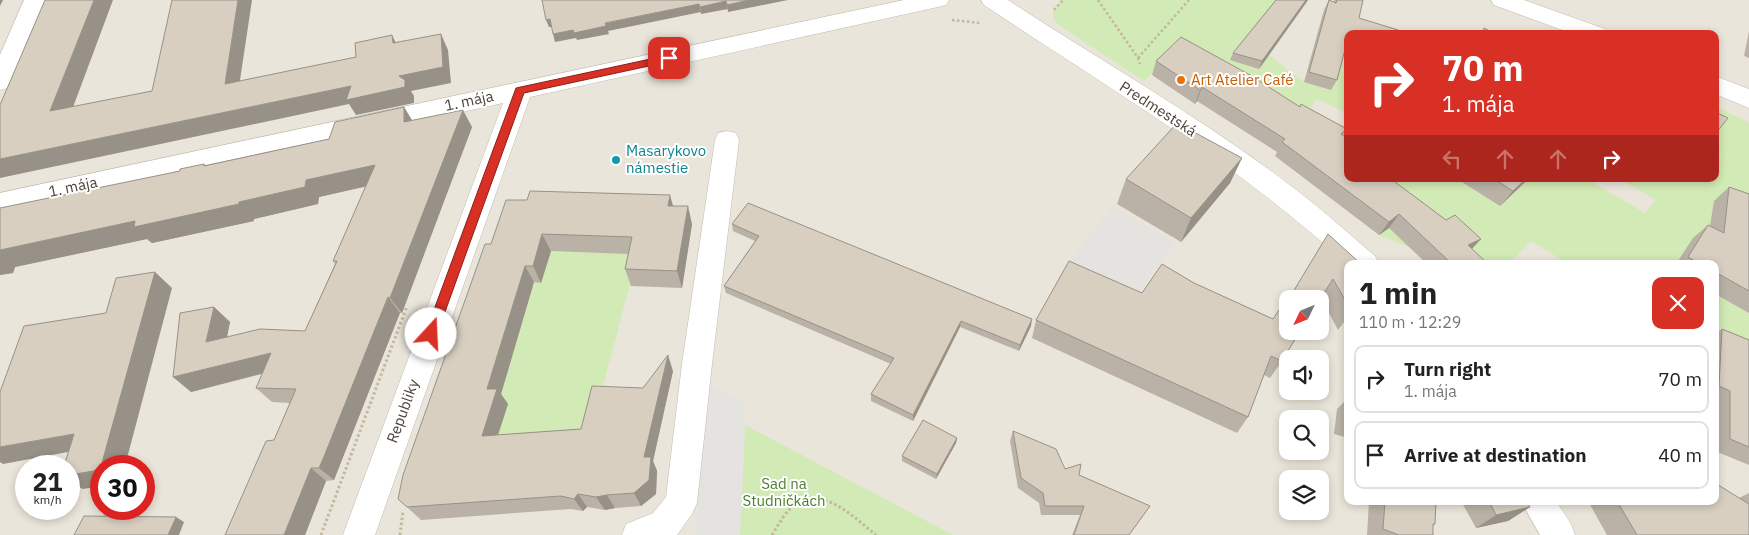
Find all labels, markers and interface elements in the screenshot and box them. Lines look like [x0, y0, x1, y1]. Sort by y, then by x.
pin [648, 37, 690, 79]
icon: arrive [655, 44, 683, 72]
text: 70 m [1442, 45, 1524, 91]
icon: right [1359, 50, 1424, 115]
place label: Art Atelier Café [1191, 70, 1293, 89]
marker: Art Atelier Café [1175, 74, 1187, 86]
street label: Predmestská [1116, 77, 1200, 141]
street label: 1. mája [443, 86, 495, 115]
text: 1. mája [1442, 89, 1515, 118]
place label: Masarykovo námestie [626, 141, 706, 177]
icon: left [1438, 145, 1466, 173]
icon: ahead [1491, 145, 1519, 173]
icon: ahead [1544, 145, 1572, 173]
icon: right [1597, 145, 1625, 173]
marker: Masarykovo námestie [610, 154, 622, 166]
street label: 1. mája [47, 172, 99, 201]
text: 1 min [1359, 273, 1437, 312]
button: close [1652, 277, 1704, 329]
north arrow [1279, 290, 1329, 340]
map controls [1279, 290, 1329, 520]
position arrow [404, 307, 456, 359]
text: 110 m · 12:29 [1359, 312, 1461, 332]
button: sound [1279, 350, 1329, 400]
text: Turn right [1404, 357, 1491, 381]
icon: right [1361, 365, 1389, 393]
text: 70 m [1658, 367, 1702, 391]
street label: Republiky [382, 376, 423, 445]
text: 1. mája [1404, 381, 1457, 401]
button: search [1279, 410, 1329, 460]
icon: arrive [1361, 441, 1389, 469]
text: Arrive at destination [1404, 443, 1587, 467]
text: 40 m [1658, 443, 1702, 467]
speed limit sign: 30 [90, 455, 155, 520]
text: 21 [32, 465, 63, 498]
button: layers [1279, 470, 1329, 520]
park label: Sad na Studničkách [743, 474, 825, 510]
text: km/h [33, 492, 62, 507]

